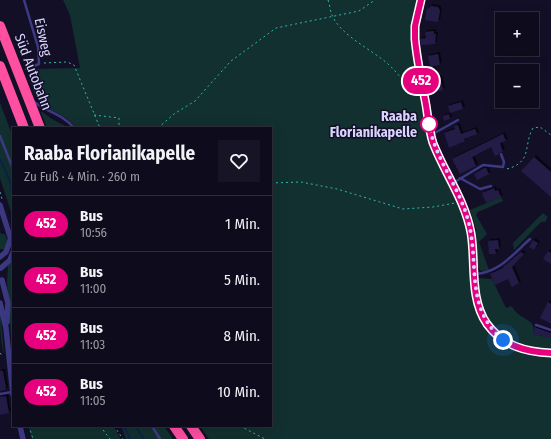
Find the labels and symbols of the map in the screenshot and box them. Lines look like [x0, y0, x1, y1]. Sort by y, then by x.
street label: Eisweg [31, 16, 55, 58]
street label: Süd Autobahn [11, 31, 55, 113]
line badge: 452 [398, 68, 444, 94]
place label: Raaba Florianikapelle [330, 108, 417, 141]
marker: Raaba Florianikapelle [420, 115, 438, 133]
your location [493, 330, 513, 350]

